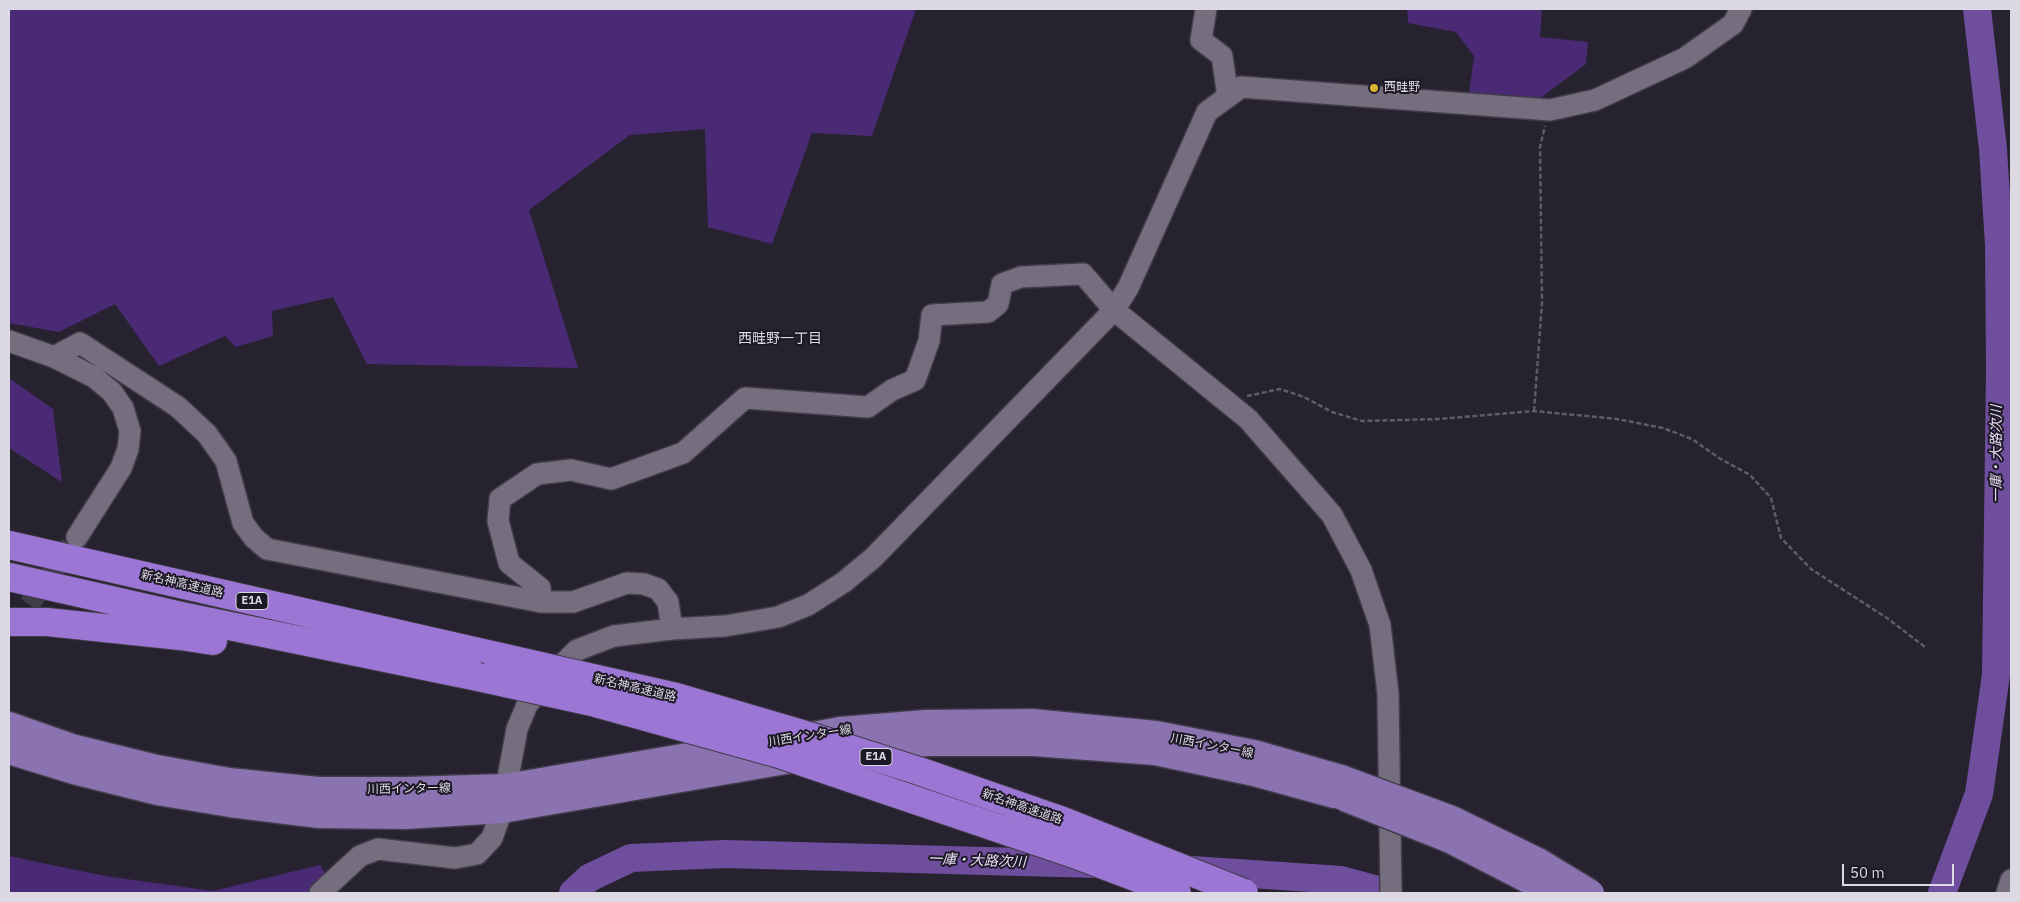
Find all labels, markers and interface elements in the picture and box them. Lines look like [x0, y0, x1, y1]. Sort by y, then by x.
place label: 西畦野 [1384, 81, 1420, 95]
marker: 西畦野 [1368, 82, 1380, 94]
district label: 西畦野一丁目 [738, 331, 822, 347]
water label: 一庫・大路次川 [1989, 405, 2005, 503]
street label: 新名神高速道路 [139, 568, 225, 600]
road number: E1A [236, 592, 268, 610]
street label: 新名神高速道路 [592, 672, 678, 704]
street label: 川西インター線 [767, 722, 853, 750]
street label: 川西インター線 [1169, 731, 1255, 761]
road number: E1A [860, 749, 892, 766]
street label: 川西インター線 [367, 781, 451, 797]
street label: 新名神高速道路 [980, 787, 1064, 827]
water label: 一庫・大路次川 [928, 851, 1026, 871]
scale bar [1845, 854, 1958, 886]
text: 50 m [1850, 863, 1885, 882]

